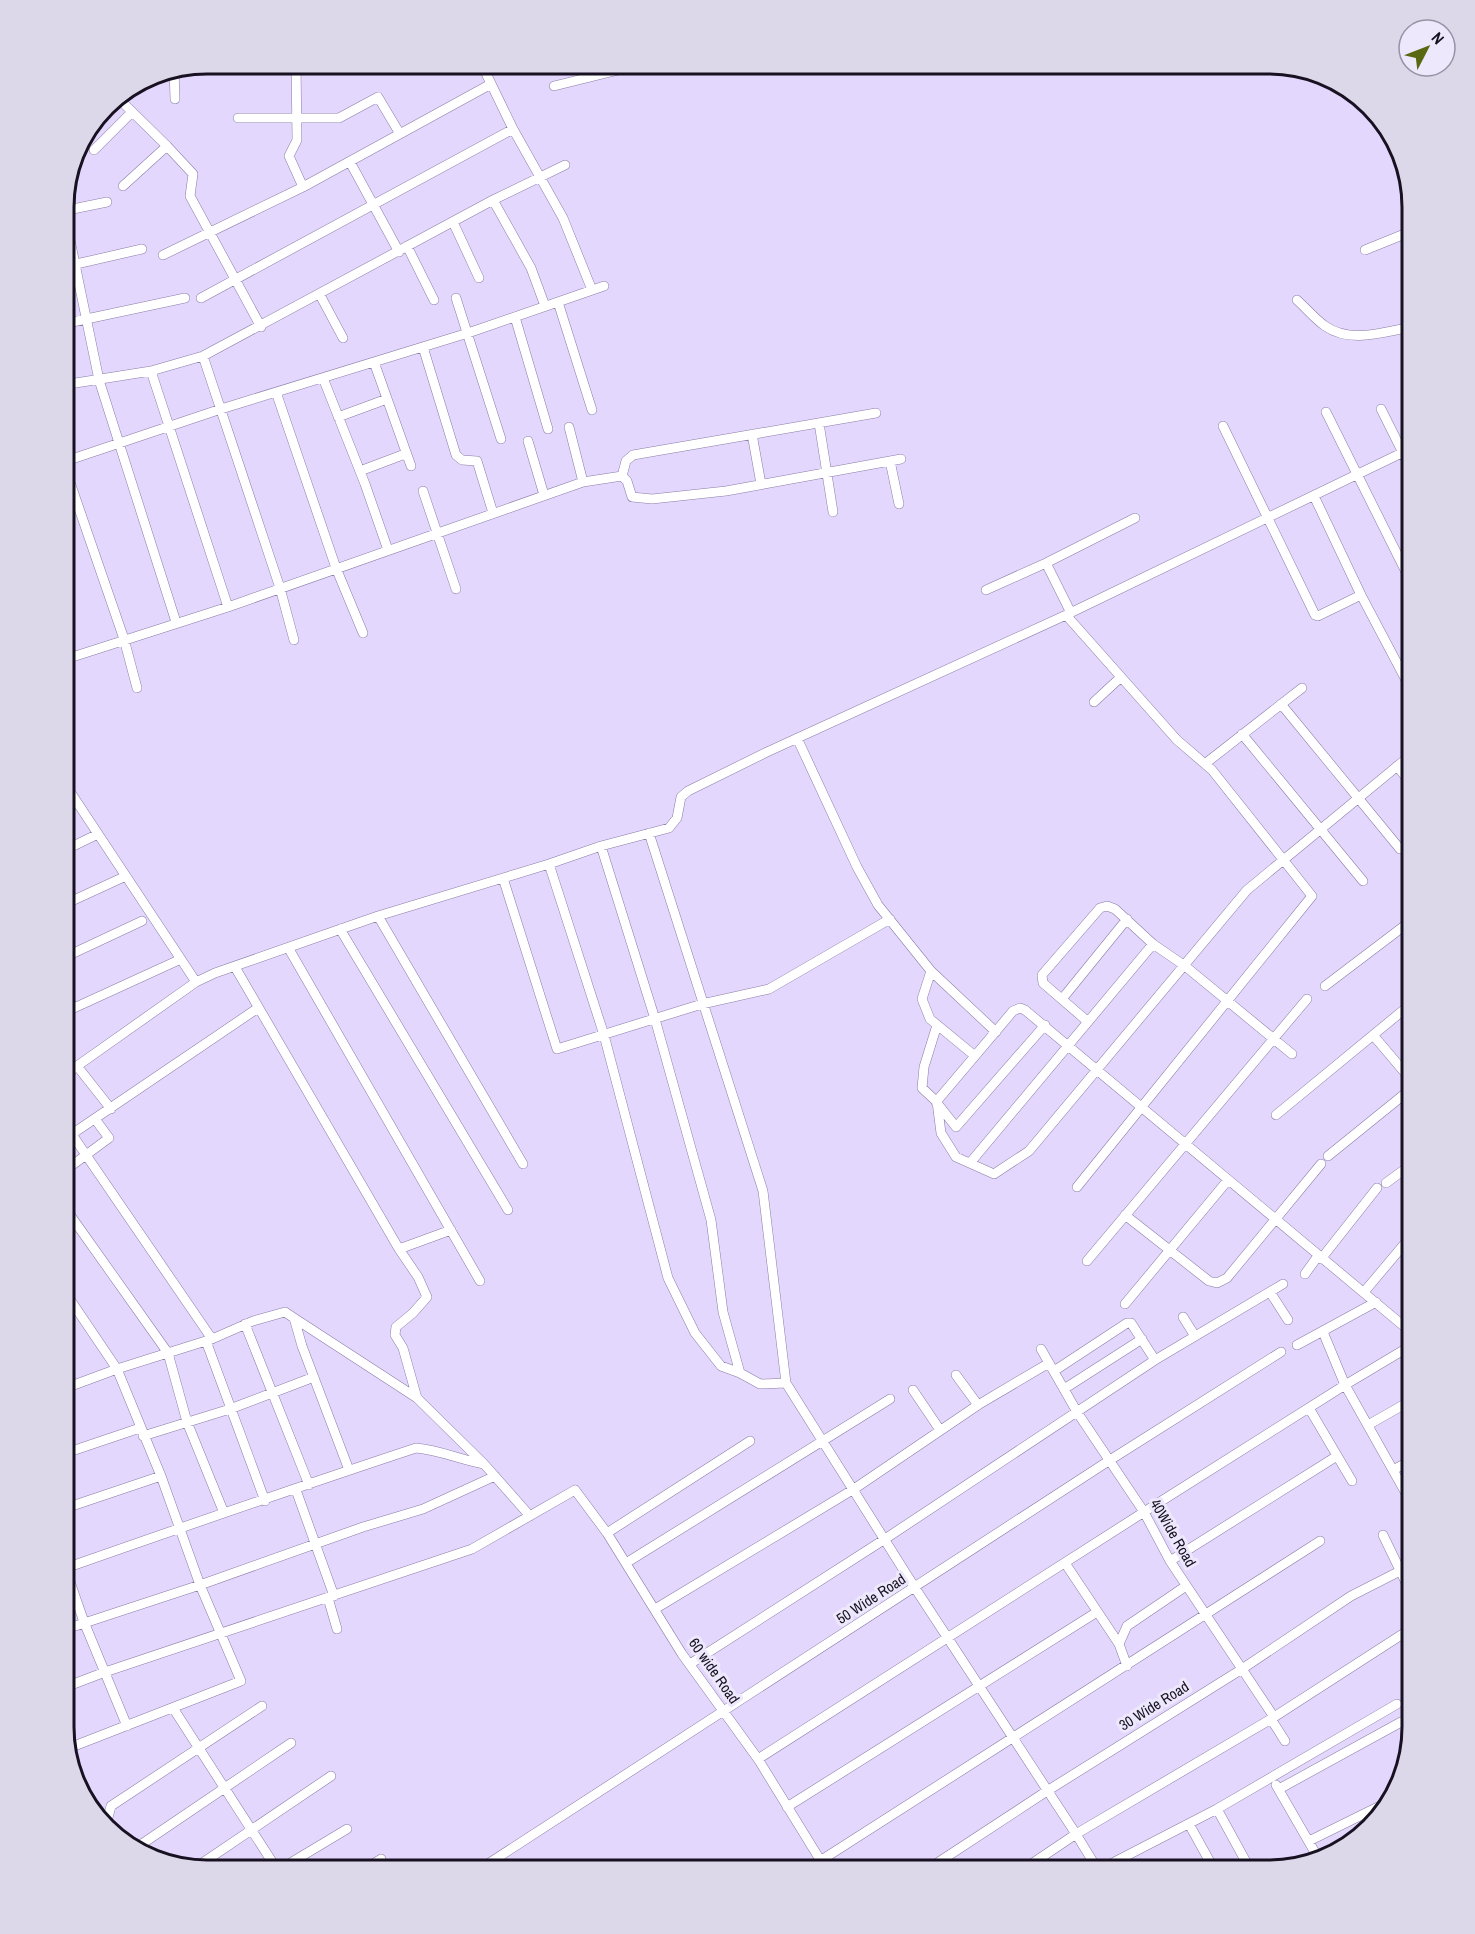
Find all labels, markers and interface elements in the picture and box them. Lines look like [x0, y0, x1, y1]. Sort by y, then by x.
north arrow [1397, 18, 1457, 78]
text: N [1427, 27, 1449, 49]
street label: 40Wide Road [1146, 1495, 1201, 1571]
street label: 50 Wide Road [832, 1568, 909, 1629]
street label: 60 wide Road [684, 1634, 745, 1708]
street label: 30 Wide Road [1115, 1676, 1193, 1735]

